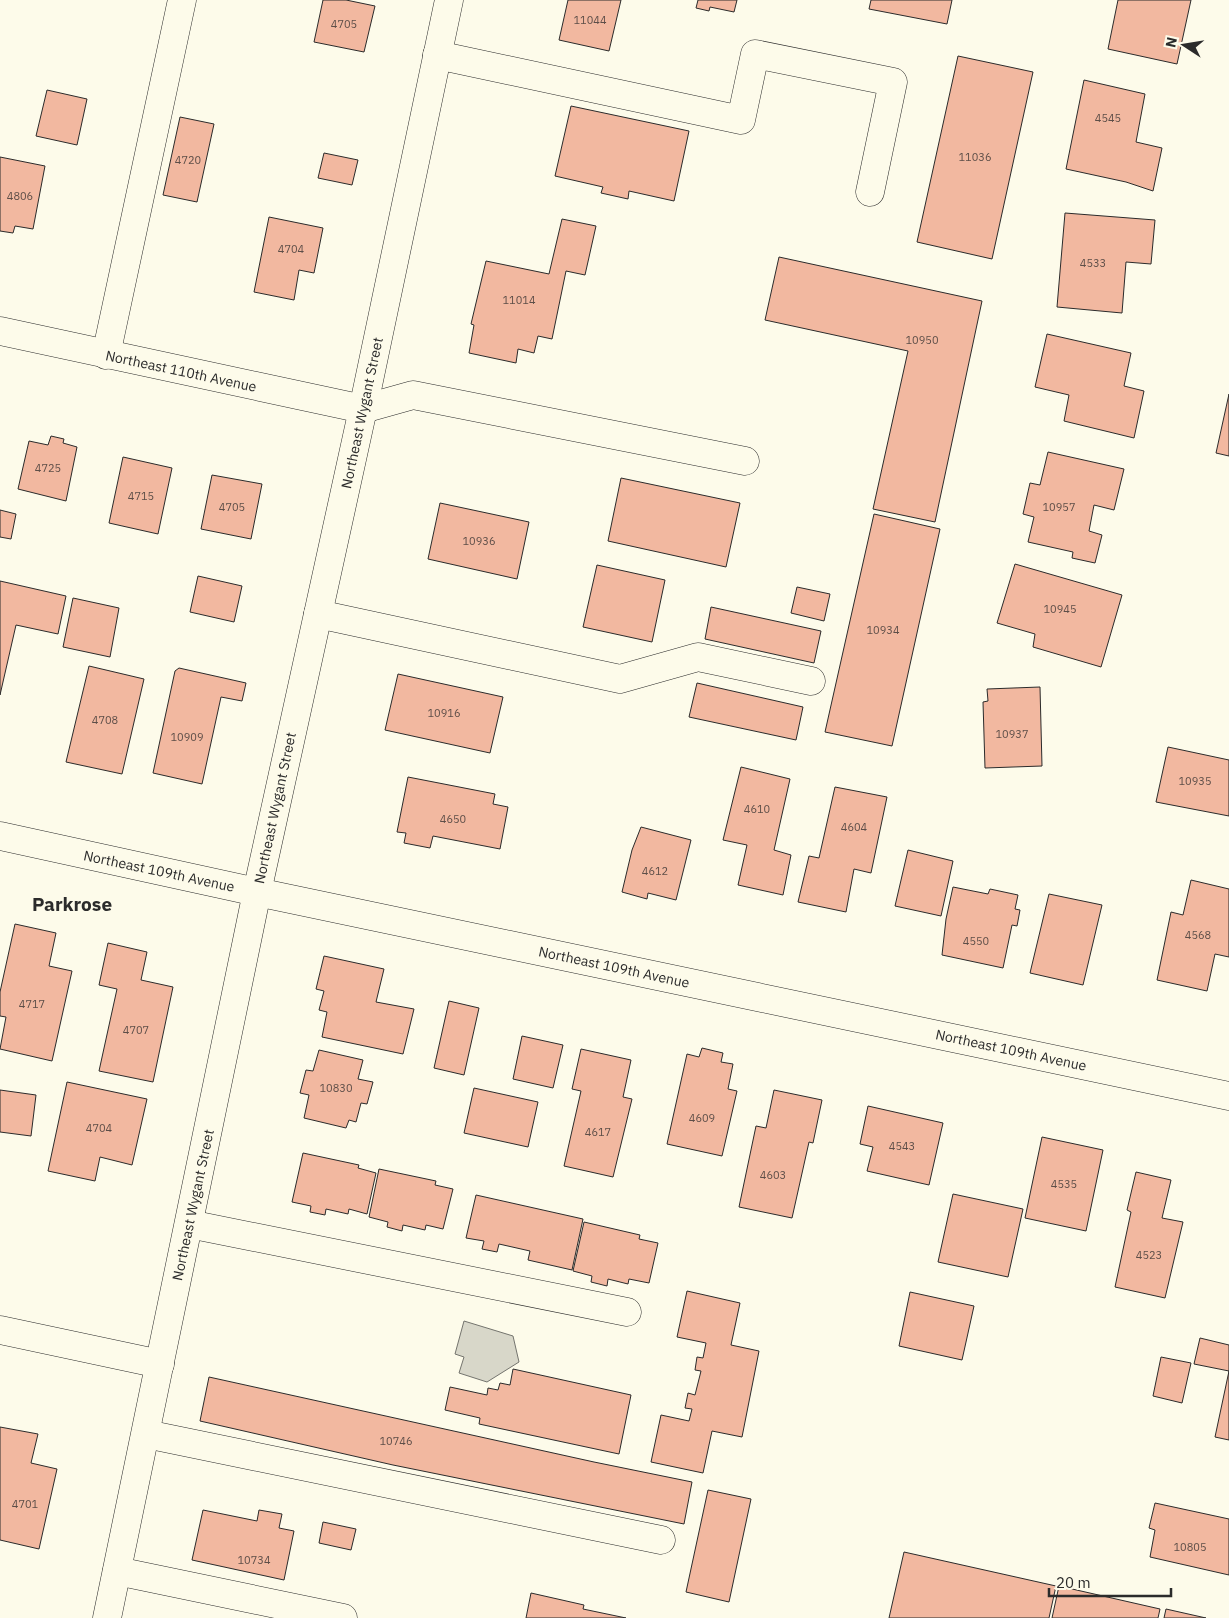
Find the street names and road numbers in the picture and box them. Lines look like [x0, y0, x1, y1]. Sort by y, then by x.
street label: Northeast Wygant Street [337, 336, 387, 490]
street label: Northeast 110th Avenue [104, 346, 259, 396]
street label: Northeast Wygant Street [250, 731, 300, 885]
street label: Northeast 109th Avenue [82, 846, 237, 896]
street label: Northeast 109th Avenue [537, 942, 692, 992]
street label: Northeast 109th Avenue [934, 1025, 1089, 1075]
street label: Northeast Wygant Street [168, 1128, 218, 1282]

